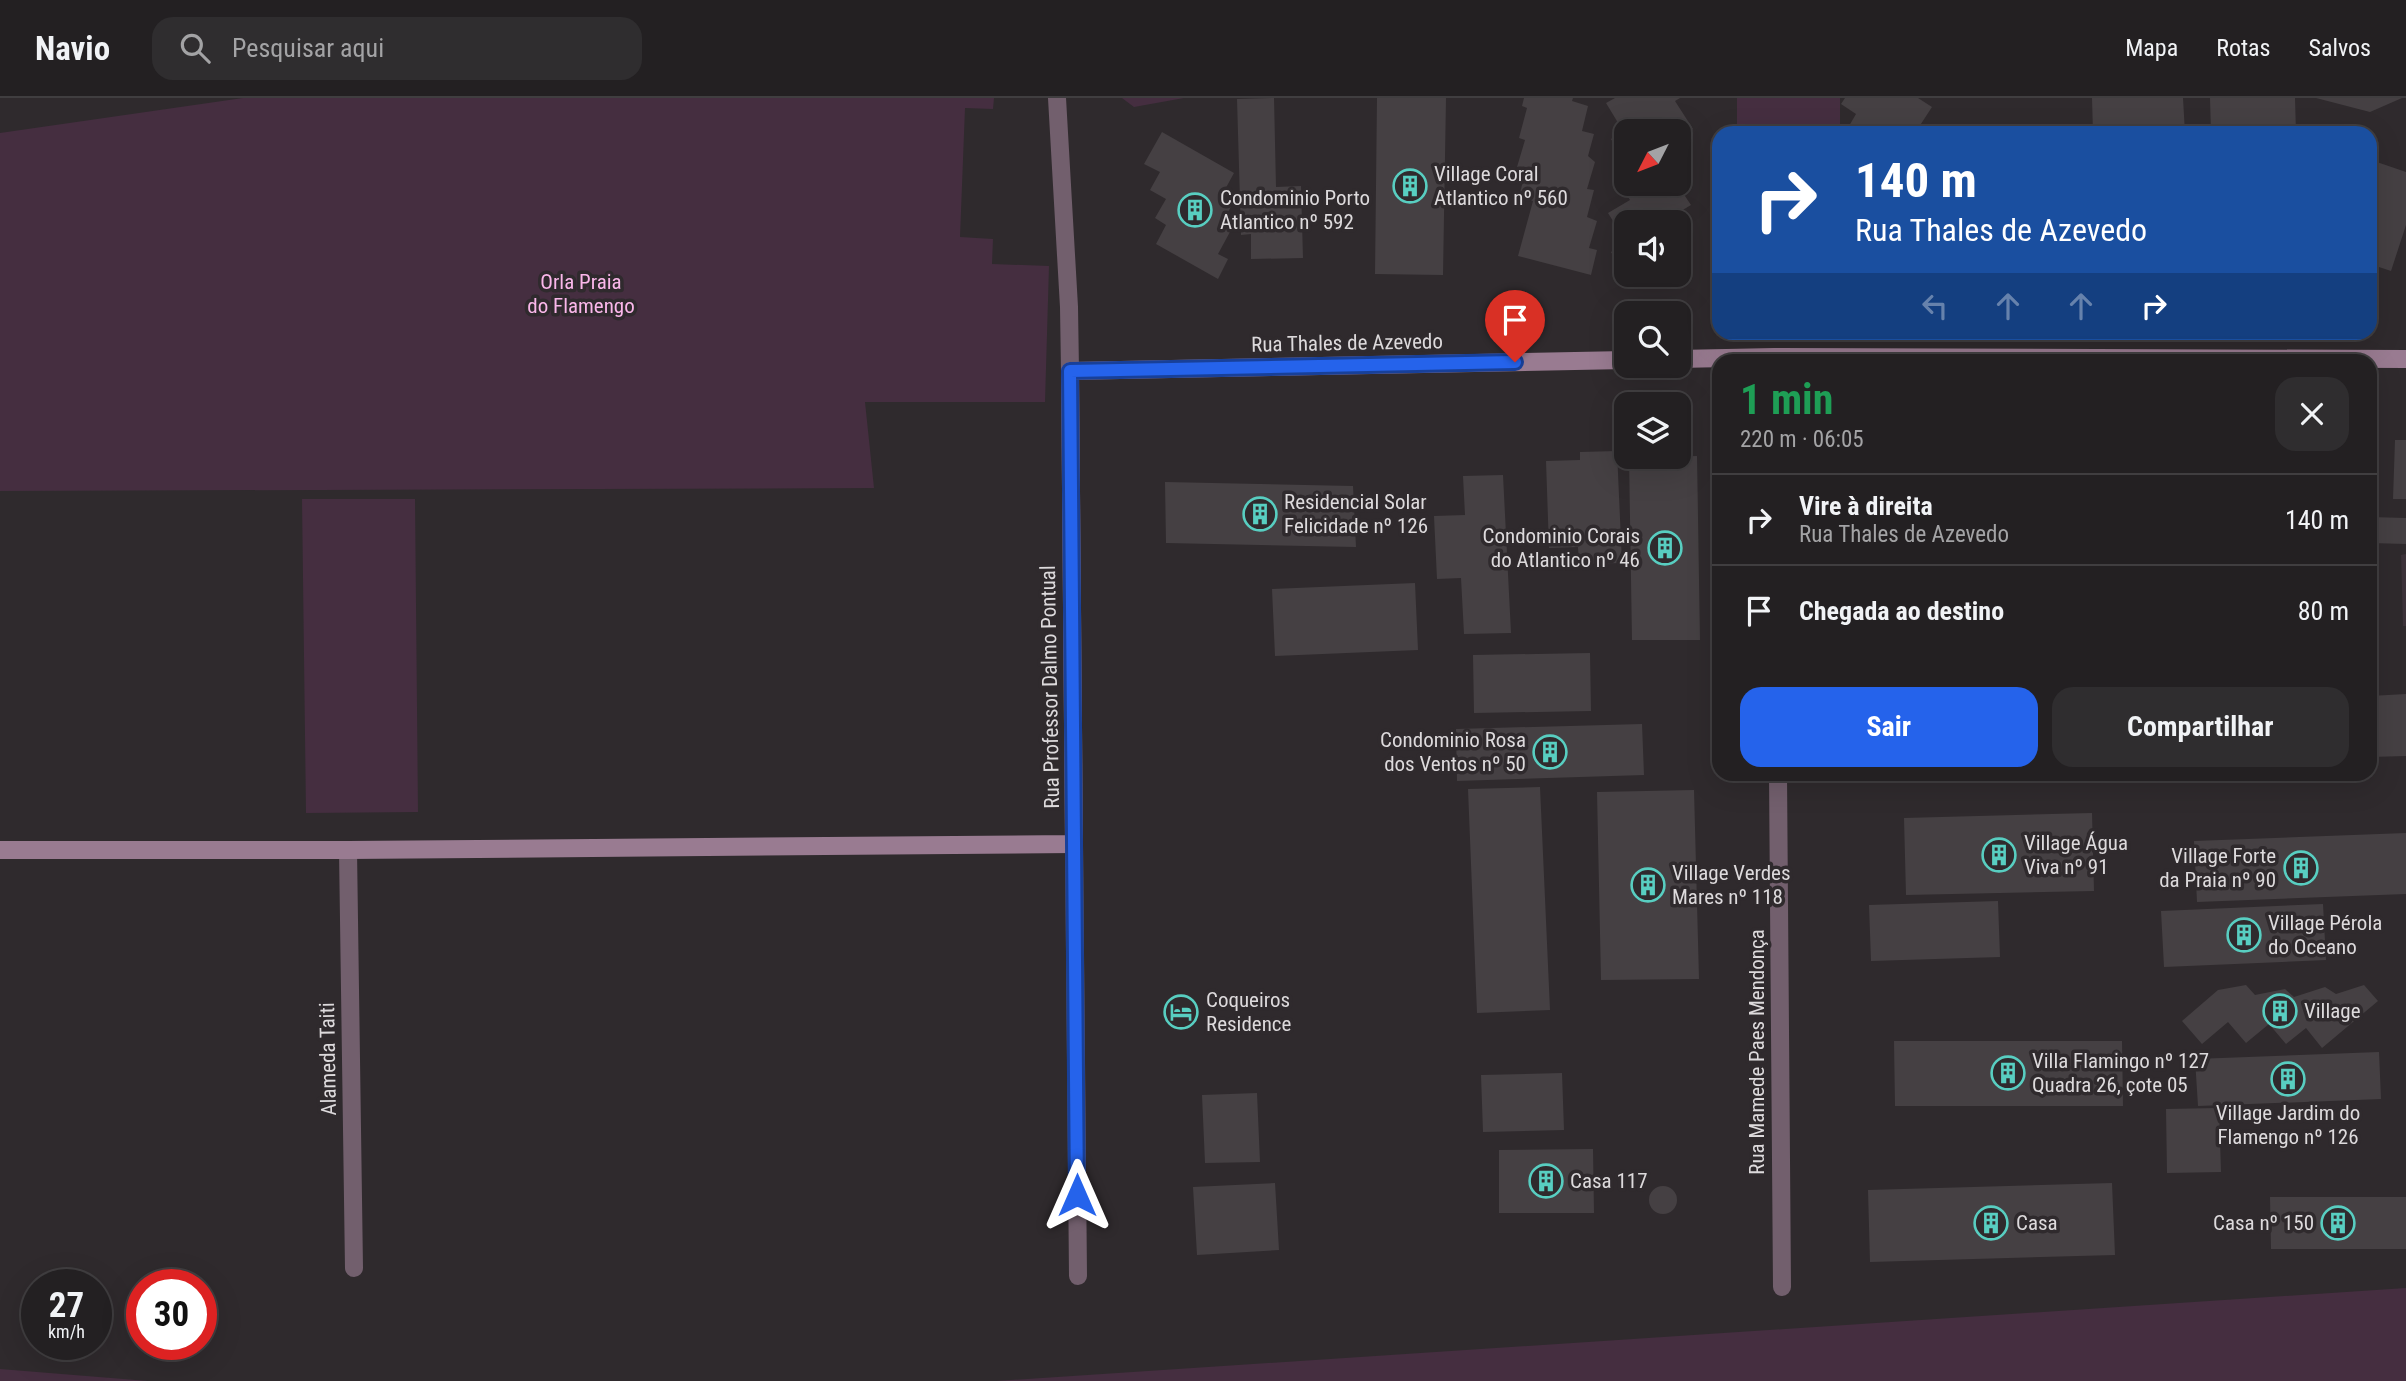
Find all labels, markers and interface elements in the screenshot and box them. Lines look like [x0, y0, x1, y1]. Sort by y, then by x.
search box [152, 17, 642, 80]
text: Navio [35, 29, 110, 68]
icon: search [176, 29, 214, 67]
text: Pesquisar aqui [232, 33, 384, 63]
text: Mapa [2125, 34, 2178, 62]
text: Rotas [2216, 34, 2270, 62]
text: Salvos [2308, 34, 2371, 62]
north arrow [1614, 119, 1690, 196]
map controls [1614, 119, 1691, 469]
text: 140 m [1855, 152, 1977, 209]
icon: right [1740, 154, 1831, 245]
place label: Village Coral Atlantico nº 560 [1434, 162, 1568, 210]
building icon: Village Coral Atlantico nº 560 [1391, 167, 1429, 205]
place label: Condominio Porto Atlantico nº 592 [1220, 186, 1370, 234]
building icon: Condominio Porto Atlantico nº 592 [1176, 191, 1214, 229]
button: sound [1614, 210, 1691, 287]
text: Rua Thales de Azevedo [1855, 211, 2147, 249]
park label: Orla Praia do Flamengo [527, 270, 635, 318]
icon: left [1916, 287, 1954, 325]
icon: ahead [1989, 287, 2027, 325]
icon: ahead [2062, 287, 2100, 325]
icon: right [2135, 287, 2173, 325]
pin [1485, 290, 1545, 362]
icon: arrive [1496, 301, 1534, 339]
button: search [1614, 301, 1691, 378]
street label: Rua Thales de Azevedo [1251, 329, 1443, 357]
text: 1 min [1740, 375, 1833, 424]
button: close [2275, 377, 2349, 451]
button: layers [1614, 392, 1691, 469]
text: 220 m · 06:05 [1740, 426, 1864, 453]
place label: Residencial Solar Felicidade nº 126 [1284, 490, 1428, 538]
text: Vire à direita [1799, 491, 1933, 521]
building icon: Residencial Solar Felicidade nº 126 [1241, 495, 1279, 533]
icon: right [1740, 501, 1778, 539]
text: 140 m [2285, 505, 2349, 535]
text: Rua Thales de Azevedo [1799, 521, 2009, 548]
place label: Condominio Corais do Atlantico nº 46 [1483, 524, 1640, 572]
building icon: Condominio Corais do Atlantico nº 46 [1646, 529, 1684, 567]
street label: Rua Professor Dalmo Pontual [1036, 565, 1064, 809]
icon: arrive [1740, 592, 1778, 630]
text: Chegada ao destino [1799, 596, 2004, 626]
text: 80 m [2298, 596, 2349, 626]
button: Sair [1740, 687, 2038, 767]
button: Compartilhar [2052, 687, 2349, 767]
place label: Condominio Rosa dos Ventos nº 50 [1380, 728, 1526, 776]
building icon: Condominio Rosa dos Ventos nº 50 [1531, 733, 1569, 771]
place label: Village Água Viva nº 91 [2024, 831, 2128, 879]
building icon: Village Água Viva nº 91 [1980, 836, 2018, 874]
place label: Village Forte da Praia nº 90 [2159, 844, 2276, 892]
building icon: Village Forte da Praia nº 90 [2282, 849, 2320, 887]
place label: Village Verdes Mares nº 118 [1672, 861, 1791, 909]
building icon: Village Verdes Mares nº 118 [1629, 866, 1667, 904]
place label: Village Pérola do Oceano [2268, 911, 2382, 959]
building icon: Village Pérola do Oceano [2225, 916, 2263, 954]
street label: Rua Mamede Paes Mendonça [1745, 929, 1769, 1175]
place label: Coqueiros Residence [1206, 988, 1292, 1036]
building icon: Village [2261, 992, 2299, 1030]
hotel icon: Coqueiros Residence [1162, 993, 1200, 1031]
place label: Village [2304, 999, 2361, 1023]
street label: Alameda Taiti [315, 1002, 341, 1116]
place label: Villa Flamingo nº 127 Quadra 26, çote 05 [2032, 1049, 2209, 1097]
building icon: Villa Flamingo nº 127 Quadra 26, çote 05 [1989, 1054, 2027, 1092]
building icon: Village Jardim do Flamengo nº 126 [2269, 1060, 2307, 1098]
place label: Village Jardim do Flamengo nº 126 [2216, 1101, 2360, 1149]
position arrow [1040, 1158, 1114, 1232]
building icon: Casa 117 [1527, 1162, 1565, 1200]
place label: Casa 117 [1570, 1169, 1648, 1193]
building icon: Casa [1972, 1204, 2010, 1242]
building icon: Casa nº 150 [2319, 1204, 2357, 1242]
place label: Casa [2016, 1211, 2058, 1235]
place label: Casa nº 150 [2213, 1211, 2314, 1235]
speed limit sign: 30 [126, 1269, 217, 1360]
text: 27 [49, 1285, 84, 1326]
text: km/h [48, 1321, 85, 1342]

